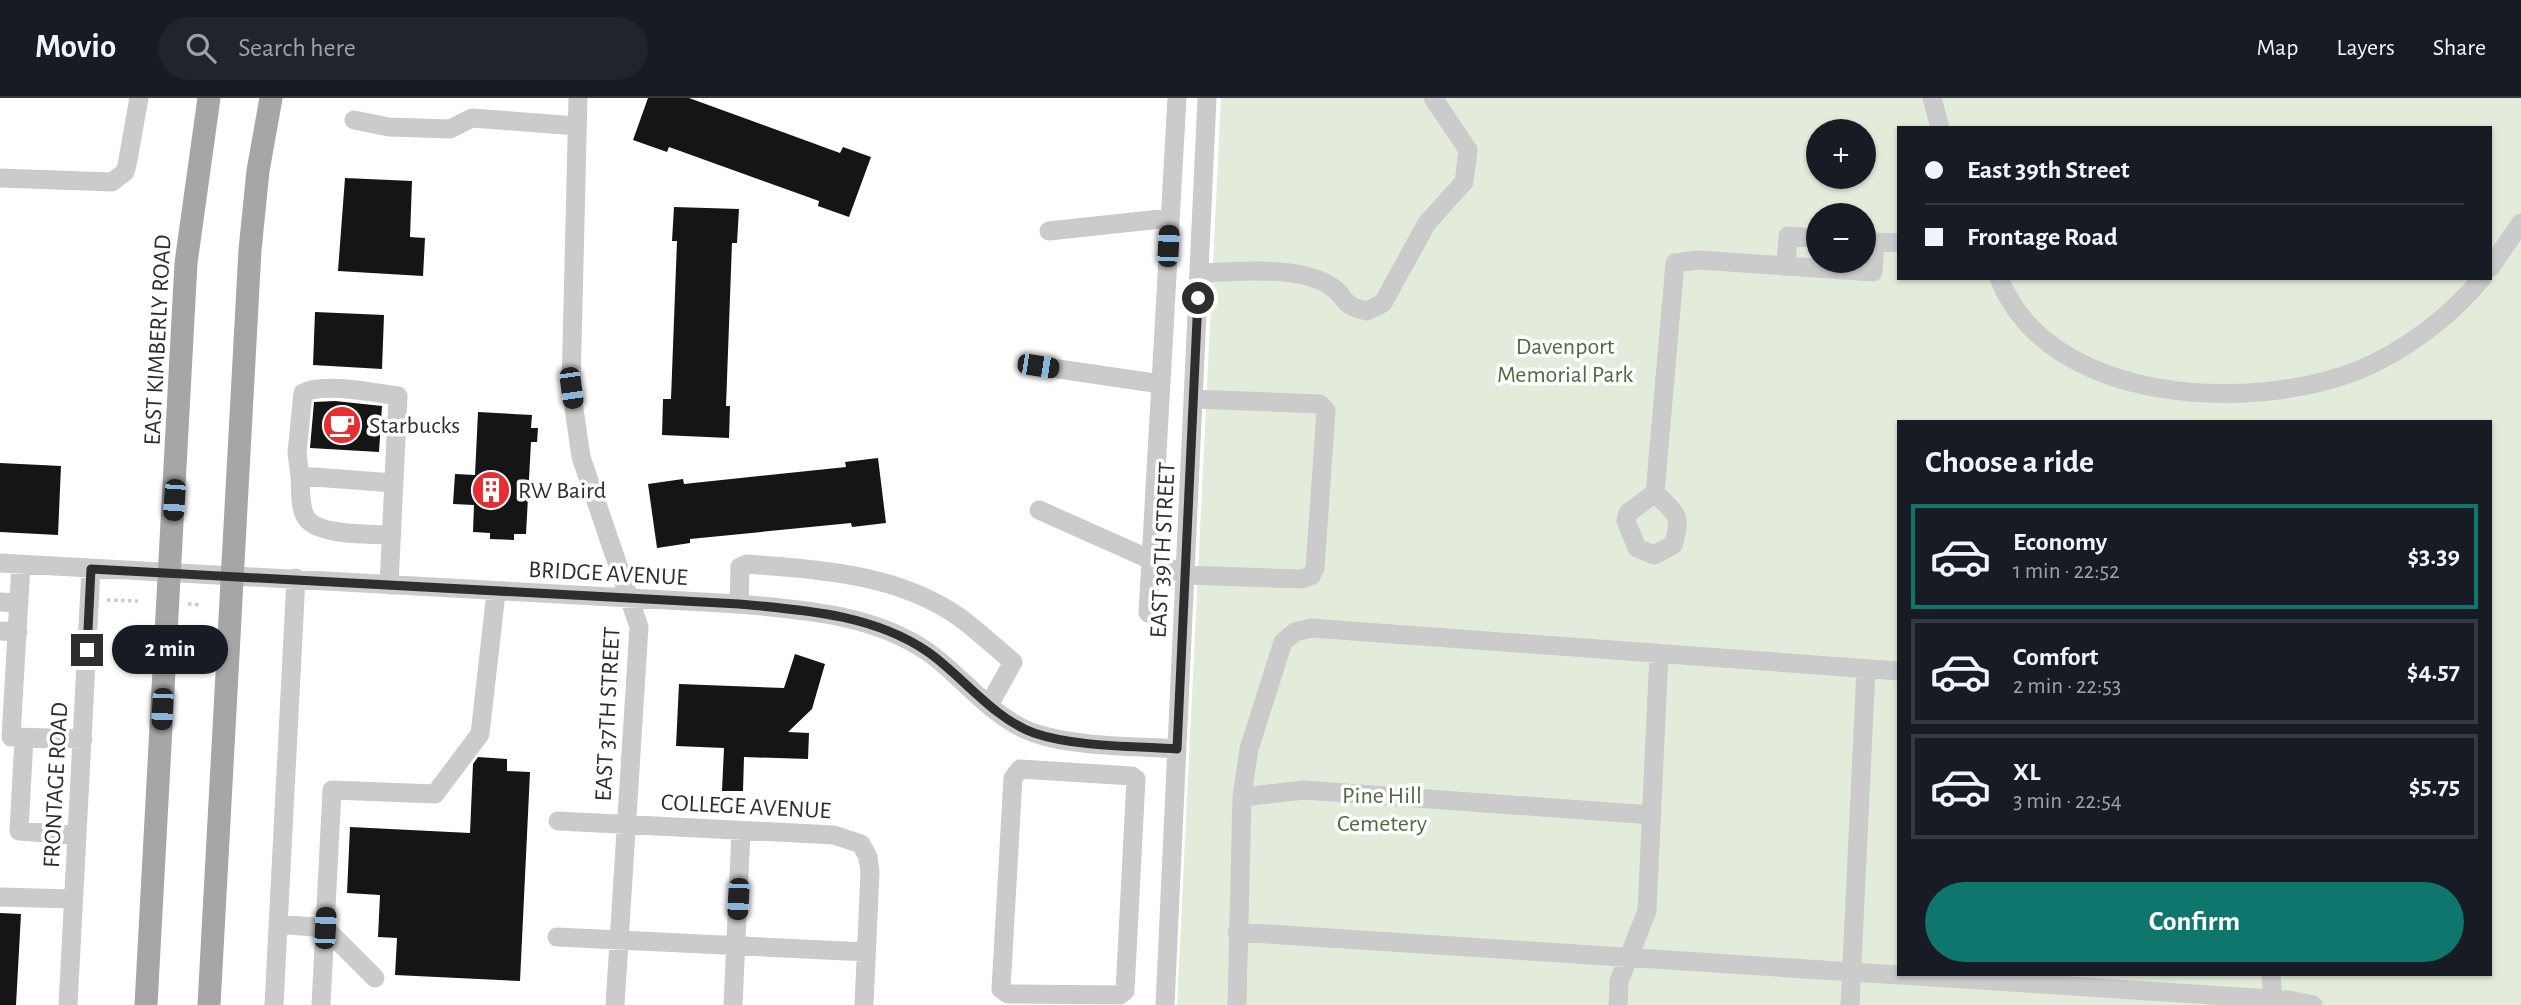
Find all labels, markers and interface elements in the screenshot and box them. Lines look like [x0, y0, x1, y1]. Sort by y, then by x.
search box [158, 17, 648, 80]
icon: search [182, 29, 220, 67]
text: Movio [35, 31, 116, 64]
text: Search here [238, 35, 356, 61]
text: Map [2256, 36, 2298, 60]
text: Layers [2336, 36, 2395, 60]
text: Share [2433, 36, 2486, 60]
map controls [1806, 119, 1876, 273]
button: + [1806, 119, 1876, 189]
text: East 39th Street [1967, 157, 2129, 183]
button: − [1806, 203, 1876, 273]
car [1157, 224, 1180, 268]
text: Frontage Road [1967, 224, 2118, 250]
street label: EAST KIMBERLY ROAD [140, 234, 176, 446]
route start [1182, 282, 1214, 314]
park label: Davenport Memorial Park [1497, 335, 1633, 387]
car [1016, 352, 1061, 380]
car [558, 366, 585, 410]
cafe icon: Starbucks [321, 404, 363, 446]
place label: Starbucks [369, 414, 460, 438]
text: Choose a ride [1925, 446, 2094, 478]
street label: EAST 39TH STREET [1146, 461, 1180, 639]
building icon: RW Baird [470, 469, 512, 511]
car [163, 478, 186, 522]
place label: RW Baird [518, 479, 606, 503]
icon: car [1929, 525, 1992, 588]
text: Economy [2013, 529, 2107, 555]
text: $3.39 [2407, 543, 2460, 569]
street label: BRIDGE AVENUE [528, 558, 689, 590]
text: 1 min · 22:52 [2013, 560, 2120, 583]
callout: 2 min [112, 626, 227, 674]
street label: EAST 37TH STREET [591, 626, 625, 802]
route end [71, 634, 103, 666]
text: 2 min [144, 638, 196, 661]
icon: car [1929, 640, 1992, 703]
text: Comfort [2013, 644, 2098, 670]
text: $4.57 [2407, 658, 2460, 684]
text: 2 min · 22:53 [2013, 675, 2121, 698]
car [151, 687, 174, 731]
street label: FRONTAGE ROAD [40, 702, 72, 869]
icon: car [1929, 755, 1992, 818]
text: XL [2013, 759, 2040, 785]
text: $5.75 [2409, 773, 2460, 799]
park label: Pine Hill Cemetery [1337, 784, 1427, 836]
text: 3 min · 22:54 [2013, 790, 2122, 813]
street label: COLLEGE AVENUE [660, 791, 832, 823]
car [727, 877, 750, 921]
button: Confirm [1925, 882, 2464, 962]
car [314, 906, 337, 950]

